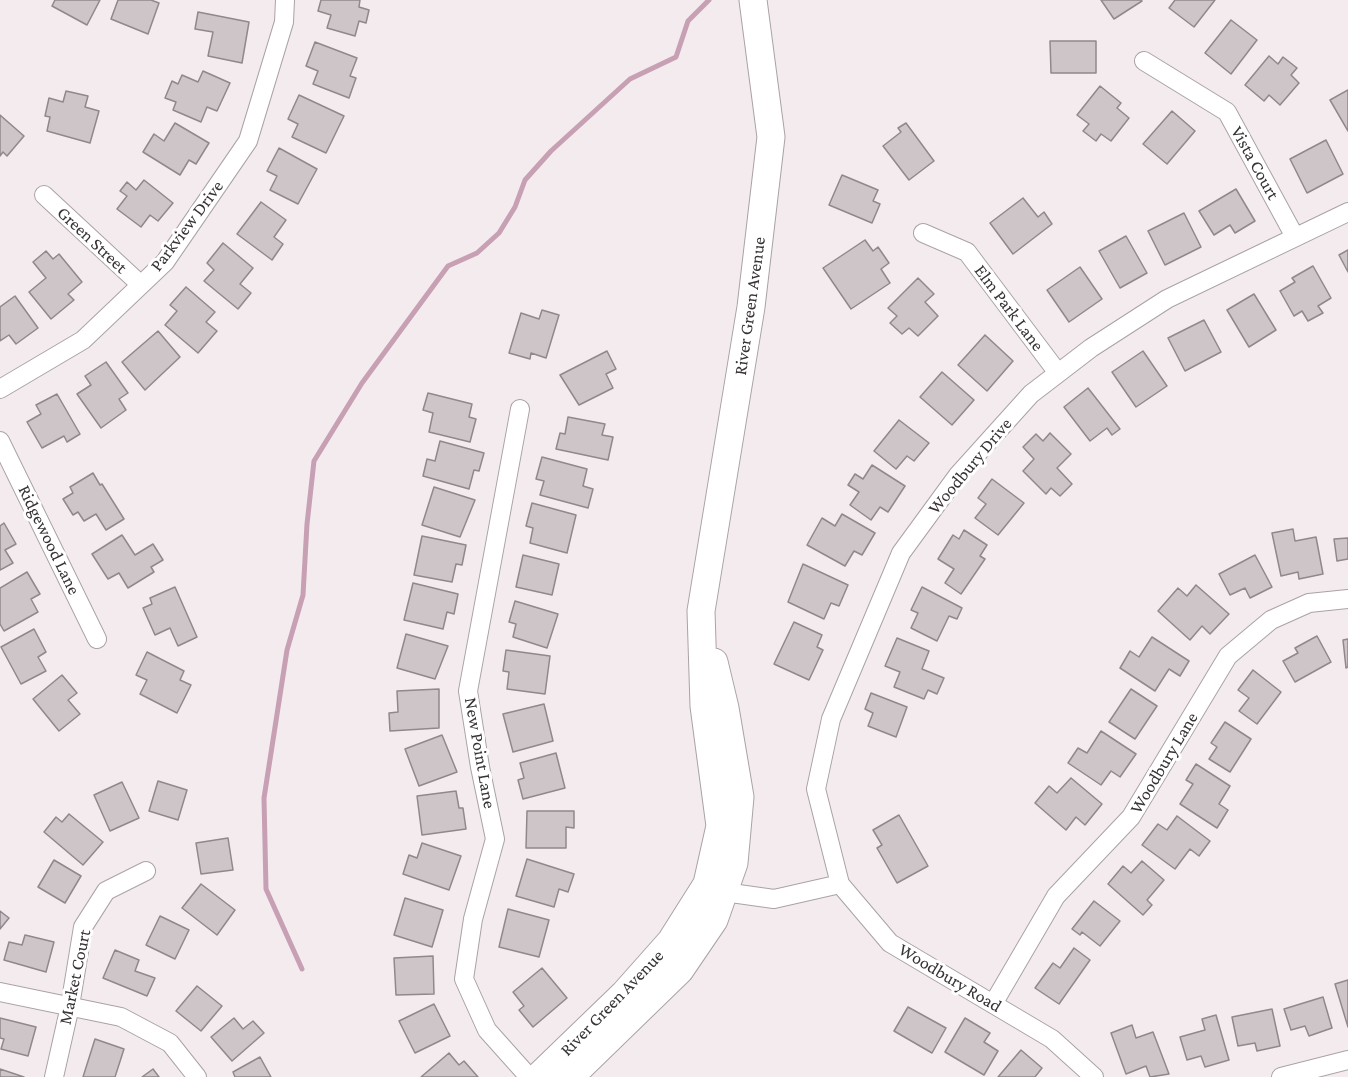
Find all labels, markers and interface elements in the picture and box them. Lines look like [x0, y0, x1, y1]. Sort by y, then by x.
street label: Vista Court [1226, 122, 1284, 204]
street label: Parkview Drive [146, 176, 228, 276]
street label: Green Street [52, 202, 132, 278]
street label: River Green Avenue [730, 235, 770, 377]
street label: Elm Park Lane [970, 261, 1048, 355]
street label: Woodbury Drive [923, 413, 1017, 519]
street label: Ridgewood Lane [13, 482, 85, 598]
street label: New Point Lane [460, 696, 500, 810]
street label: Woodbury Lane [1125, 708, 1203, 818]
street label: Market Court [54, 927, 96, 1027]
street label: Woodbury Road [895, 939, 1005, 1017]
street label: River Green Avenue [556, 945, 668, 1061]

